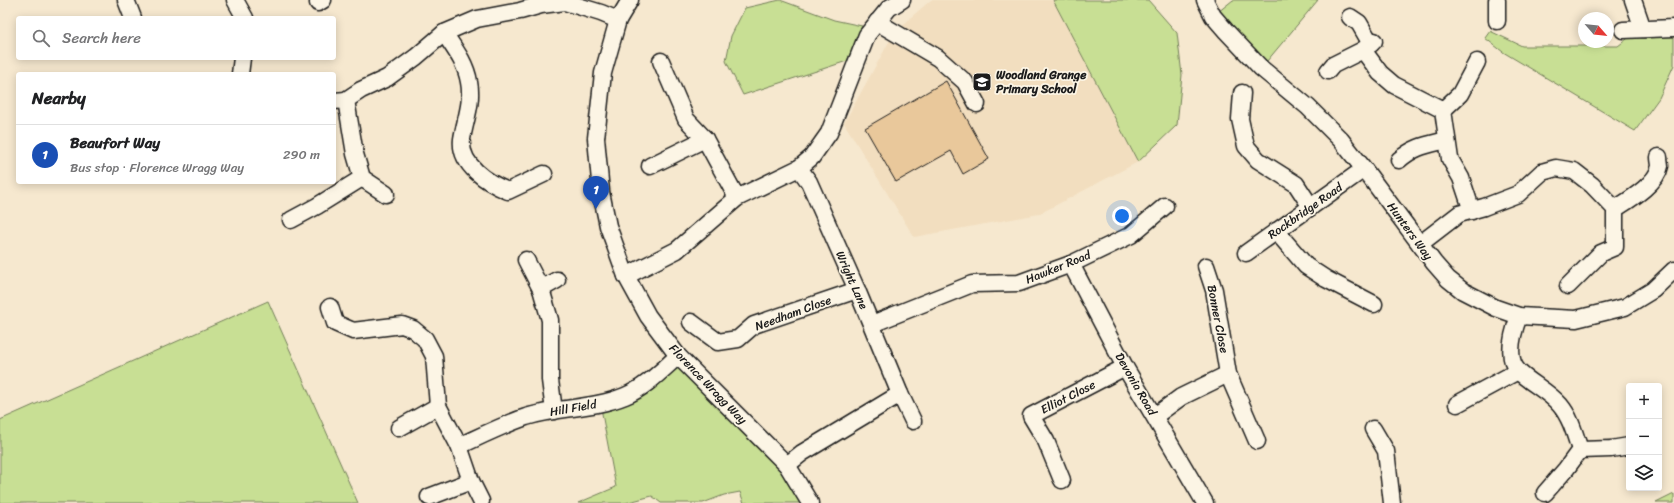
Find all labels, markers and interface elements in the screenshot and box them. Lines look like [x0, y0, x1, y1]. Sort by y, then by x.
north arrow [1578, 12, 1614, 48]
search box [16, 16, 336, 60]
text: Search here [62, 25, 141, 51]
icon: search [30, 27, 52, 49]
place label: Woodland Grange Primary School [996, 64, 1087, 100]
school or university icon: Woodland Grange Primary School [971, 71, 993, 93]
text: Nearby [32, 83, 86, 113]
text: Beaufort Way [70, 130, 160, 156]
text: 1 [42, 143, 48, 166]
text: 290 m [283, 143, 320, 166]
text: Bus stop · Florence Wragg Way [70, 156, 244, 179]
pin: 1 [583, 176, 609, 209]
street label: Rockbridge Road [1263, 176, 1348, 245]
street label: Hunters Way [1381, 197, 1439, 266]
your location [1112, 206, 1132, 226]
street label: Hawker Road [1022, 243, 1096, 290]
street label: Wright Lane [829, 247, 875, 313]
street label: Bonner Close [1201, 283, 1235, 355]
street label: Needham Close [751, 289, 835, 337]
street label: Florence Wragg Way [663, 338, 753, 430]
street label: Devonia Road [1109, 348, 1164, 421]
street label: Elliot Close [1037, 374, 1099, 420]
map controls [1626, 383, 1662, 491]
button: + [1626, 383, 1662, 419]
street label: Hill Field [548, 393, 600, 423]
button: − [1626, 419, 1662, 455]
button: layers [1626, 455, 1662, 491]

